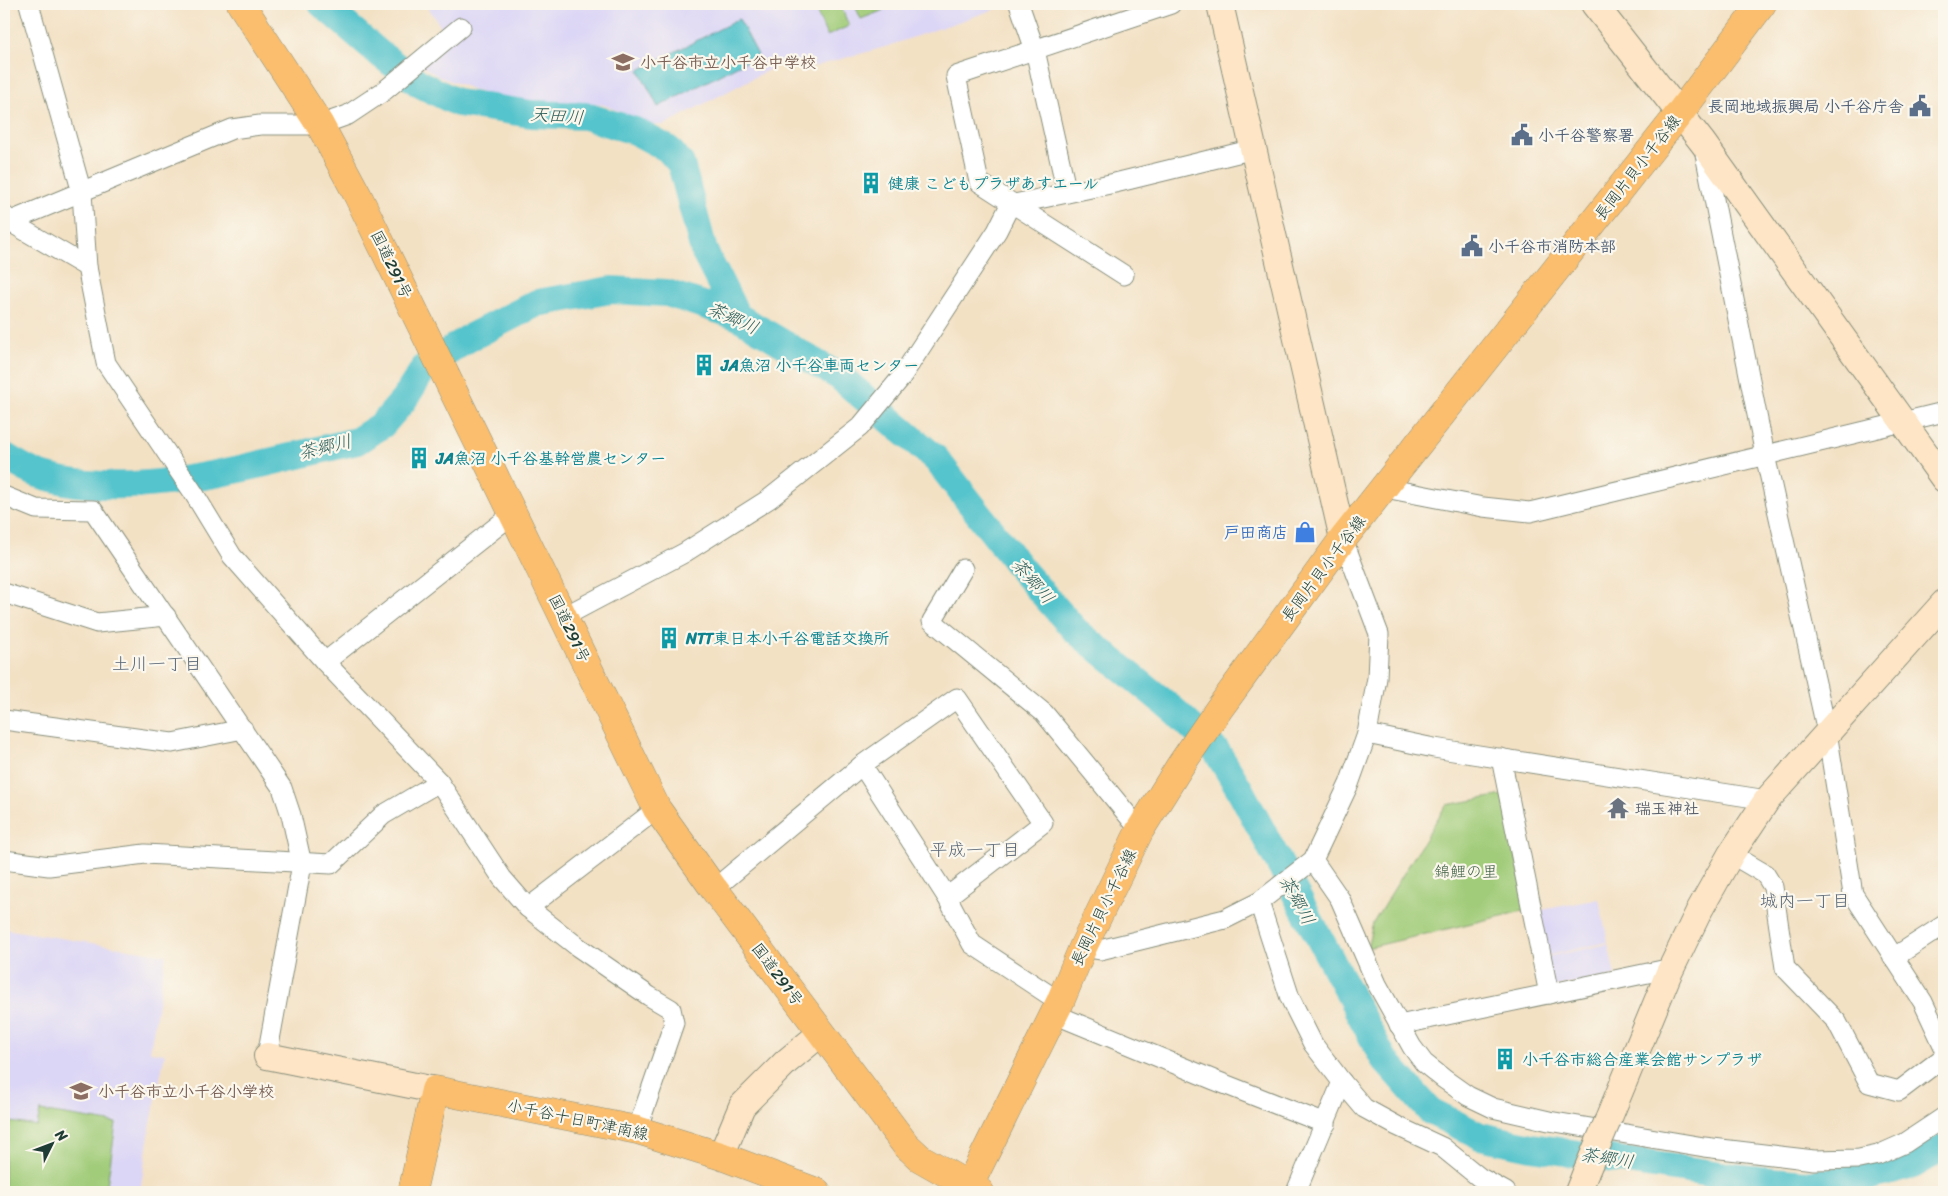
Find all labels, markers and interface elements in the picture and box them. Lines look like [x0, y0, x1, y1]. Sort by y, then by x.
place label: 小千谷市立小千谷中学校 [640, 48, 816, 77]
school or university icon: 小千谷市立小千谷中学校 [610, 49, 636, 75]
place label: 長岡地域振興局 小千谷庁舎 [1708, 92, 1904, 121]
public building icon: 長岡地域振興局 小千谷庁舎 [1907, 93, 1933, 119]
water label: 天田川 [529, 98, 585, 134]
street label: 長岡片貝小千谷線 [1587, 108, 1688, 227]
place label: 小千谷警察署 [1538, 121, 1634, 150]
public building icon: 小千谷警察署 [1509, 122, 1535, 148]
place label: 健康 こどもプラザあすエール [888, 169, 1099, 198]
building icon: 健康 こどもプラザあすエール [858, 170, 884, 196]
street label: 国道291号 [362, 225, 421, 304]
place label: 小千谷市消防本部 [1488, 232, 1616, 261]
public building icon: 小千谷市消防本部 [1459, 233, 1485, 259]
water label: 茶郷川 [702, 292, 764, 344]
place label: JA魚沼 小千谷車両センター [720, 351, 919, 380]
building icon: JA魚沼 小千谷車両センター [691, 352, 717, 378]
water label: 茶郷川 [295, 425, 355, 469]
place label: JA魚沼 小千谷基幹営農センター [435, 444, 666, 473]
building icon: JA魚沼 小千谷基幹営農センター [406, 445, 432, 471]
street label: 長岡片貝小千谷線 [1273, 508, 1374, 628]
place label: 戸田商店 [1224, 518, 1288, 547]
shop icon: 戸田商店 [1292, 519, 1318, 545]
water label: 茶郷川 [1003, 550, 1063, 612]
street label: 国道291号 [540, 589, 599, 668]
place label: NTT東日本小千谷電話交換所 [685, 624, 890, 653]
building icon: NTT東日本小千谷電話交換所 [656, 625, 682, 651]
district label: 土川一丁目 [112, 648, 202, 680]
place label: 瑞玉神社 [1635, 794, 1699, 823]
temple icon: 瑞玉神社 [1605, 795, 1631, 821]
district label: 平成一丁目 [930, 834, 1020, 866]
street label: 長岡片貝小千谷線 [1062, 843, 1145, 971]
park label: 錦鯉の里 [1434, 857, 1498, 886]
water label: 茶郷川 [1270, 869, 1324, 931]
district label: 城内一丁目 [1760, 885, 1850, 917]
street label: 国道291号 [744, 936, 811, 1013]
place label: 小千谷市総合産業会館サンプラザ [1522, 1045, 1762, 1074]
building icon: 小千谷市総合産業会館サンプラザ [1492, 1046, 1518, 1072]
place label: 小千谷市立小千谷小学校 [98, 1077, 274, 1106]
school or university icon: 小千谷市立小千谷小学校 [68, 1078, 94, 1104]
street label: 小千谷十日町津南線 [504, 1090, 651, 1149]
north arrow [28, 1118, 78, 1168]
text: N [48, 1123, 74, 1148]
water label: 茶郷川 [1578, 1138, 1636, 1178]

